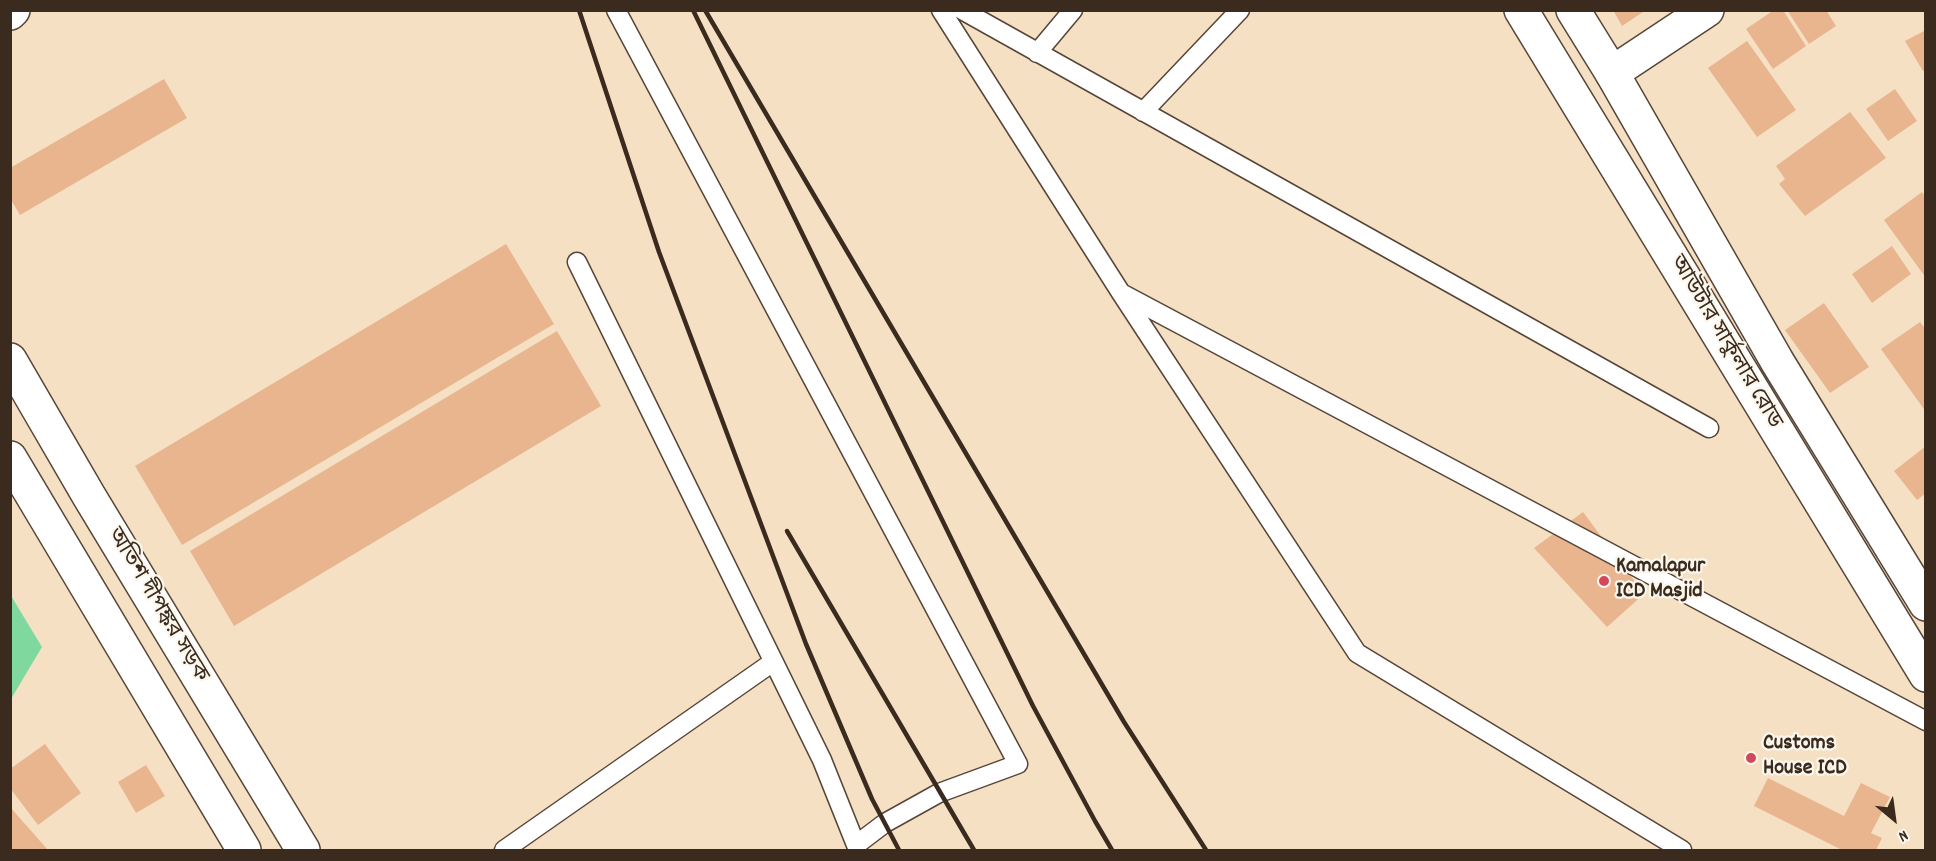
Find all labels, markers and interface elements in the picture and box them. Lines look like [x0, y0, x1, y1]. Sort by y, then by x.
street label: আউটার সার্কুলার রোড [1662, 252, 1786, 434]
street label: অতিশ দীপঙ্কর সড়ক [100, 524, 212, 688]
place label: Kamalapur ICD Masjid [1616, 555, 1705, 606]
marker: Kamalapur ICD Masjid [1597, 574, 1611, 588]
place label: Customs House ICD [1763, 732, 1847, 784]
marker: Customs House ICD [1744, 751, 1758, 765]
north arrow [1864, 789, 1924, 849]
text: N [1894, 823, 1912, 847]

